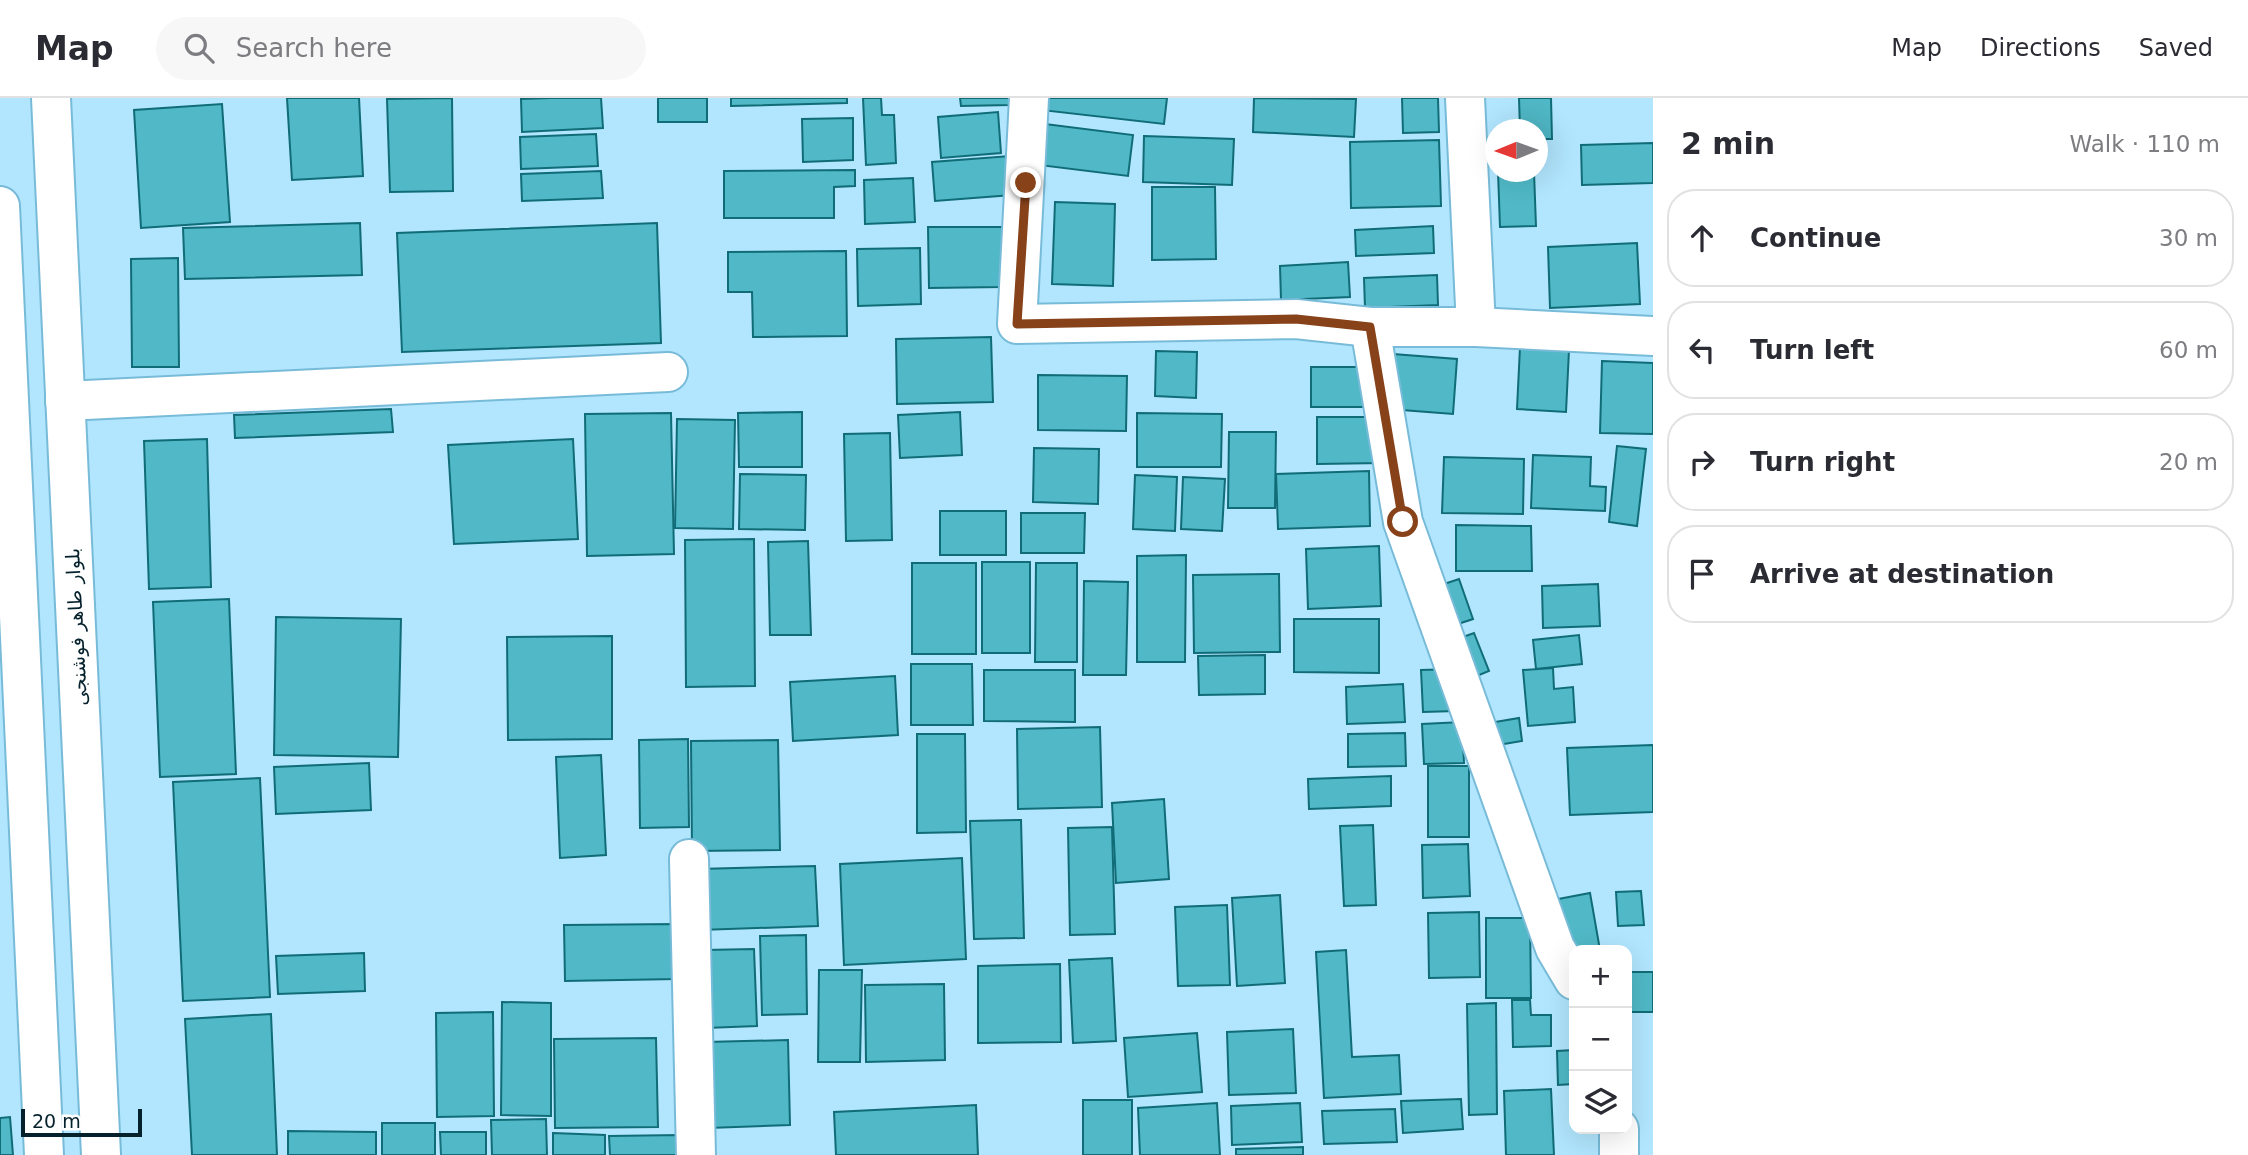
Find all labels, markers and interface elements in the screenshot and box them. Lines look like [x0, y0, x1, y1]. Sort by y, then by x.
search box [156, 17, 646, 80]
text: Map [35, 29, 114, 68]
icon: search [180, 29, 218, 67]
text: Search here [236, 33, 392, 63]
text: Map [1891, 34, 1942, 62]
text: Directions [1980, 34, 2101, 62]
text: Saved [2139, 34, 2213, 62]
north arrow [1485, 119, 1548, 182]
text: 2 min [1681, 126, 1775, 161]
text: Walk · 110 m [2069, 131, 2220, 157]
route end [1010, 167, 1041, 198]
icon: ahead [1683, 219, 1721, 257]
text: Continue [1750, 223, 1881, 253]
text: 30 m [2159, 225, 2218, 251]
icon: left [1683, 331, 1721, 369]
text: Turn left [1750, 335, 1874, 365]
text: 60 m [2159, 337, 2218, 363]
icon: right [1683, 443, 1721, 481]
text: Turn right [1750, 447, 1895, 477]
text: 20 m [2159, 449, 2218, 475]
route start [1387, 506, 1418, 537]
street label: بلوار طاهر فوشنجی [61, 547, 92, 706]
icon: arrive [1683, 555, 1721, 593]
text: Arrive at destination [1750, 559, 2054, 589]
map controls [1569, 945, 1632, 1134]
button: + [1569, 945, 1632, 1008]
button: − [1569, 1008, 1632, 1071]
button: layers [1569, 1071, 1632, 1134]
scale bar [21, 1106, 142, 1138]
text: 20 m [32, 1110, 81, 1132]

